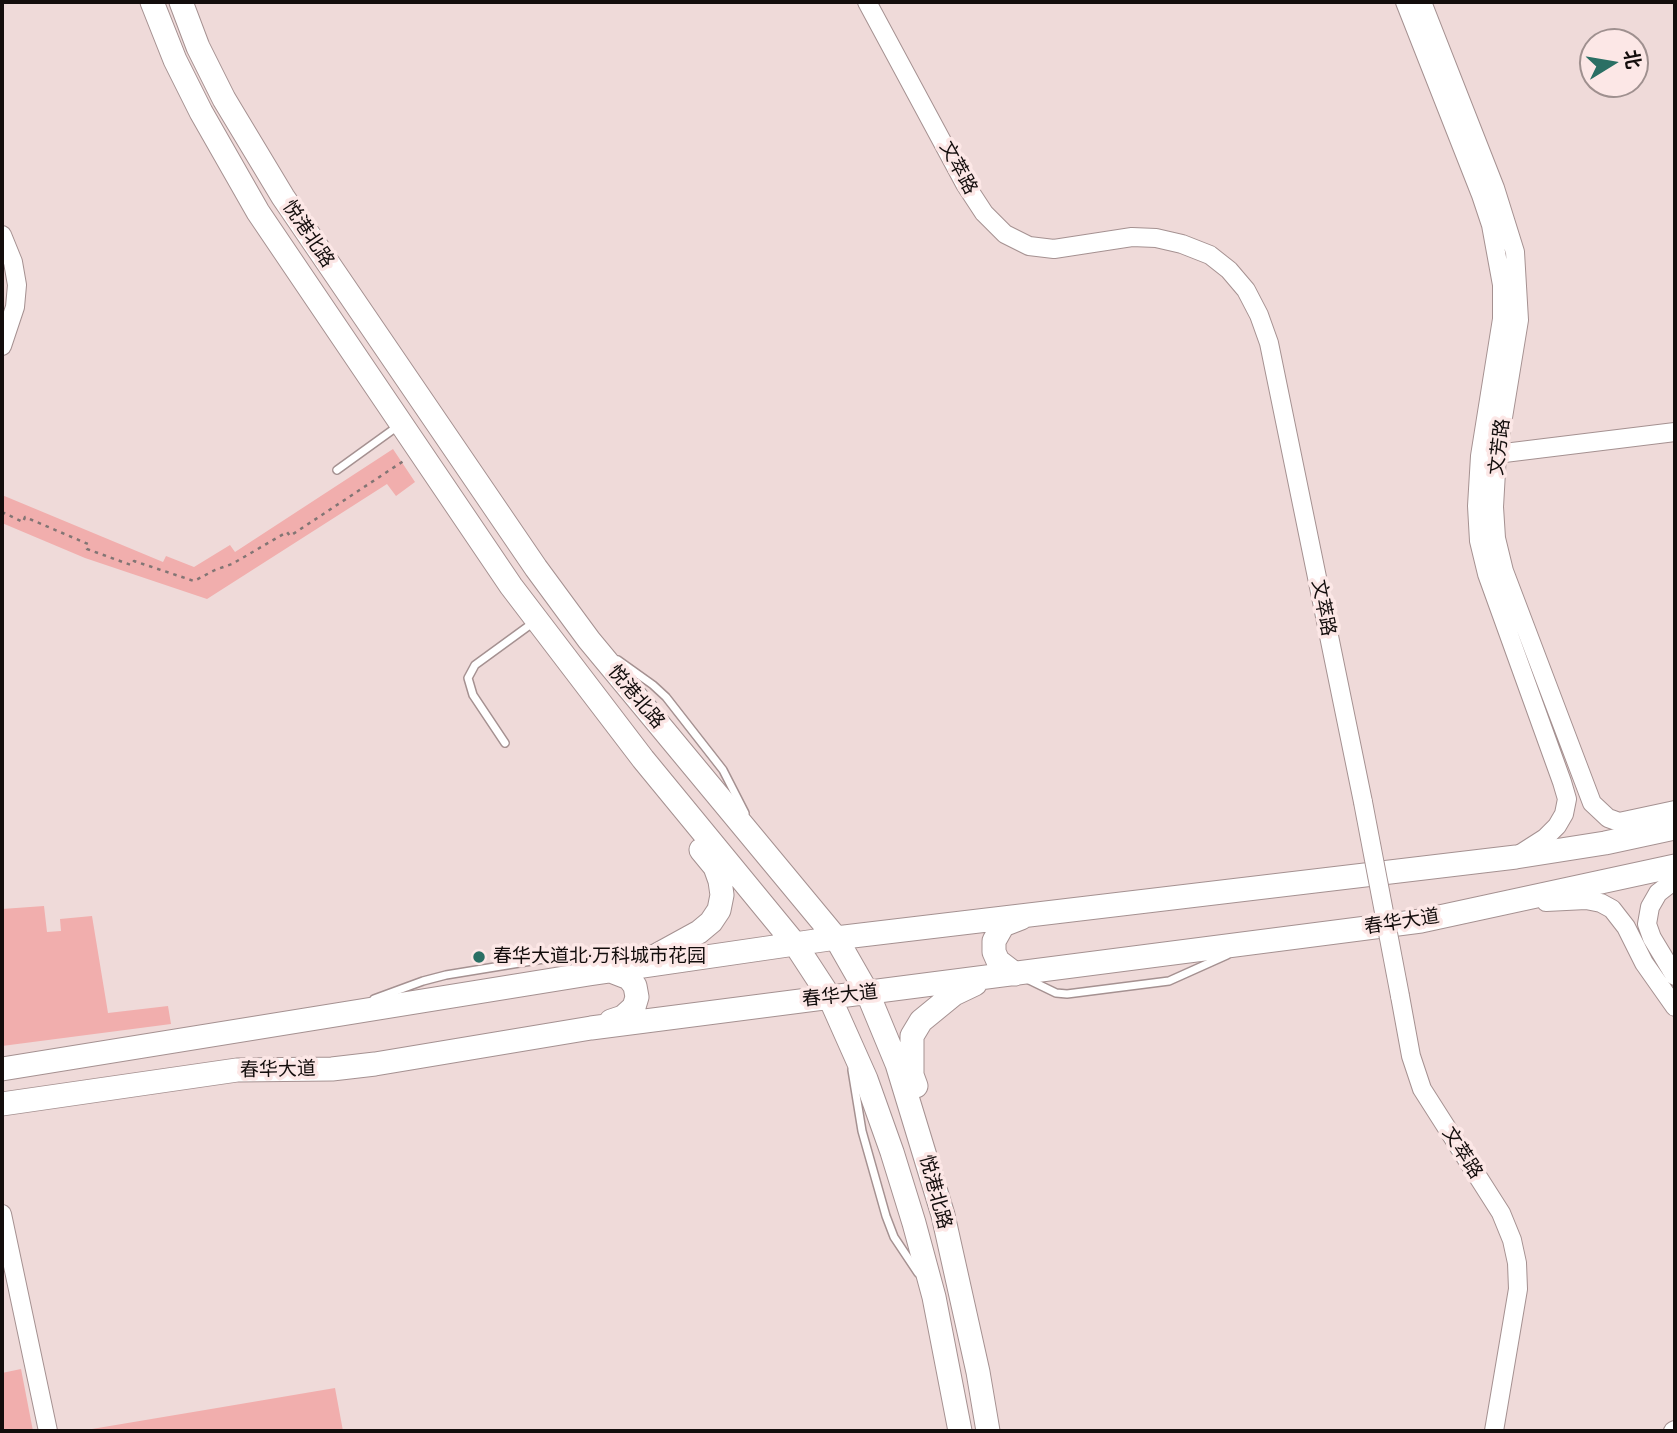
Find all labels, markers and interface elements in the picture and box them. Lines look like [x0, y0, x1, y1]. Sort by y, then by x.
north arrow [1579, 28, 1649, 98]
text: 北 [1619, 48, 1646, 71]
street label: 文萃路 [934, 138, 982, 198]
street label: 悦港北路 [277, 196, 339, 272]
street label: 文芳路 [1485, 417, 1515, 477]
street label: 文萃路 [1306, 578, 1340, 638]
street label: 悦港北路 [603, 661, 669, 733]
street label: 春华大道 [1363, 905, 1441, 939]
place label: 春华大道北·万科城市花园 [493, 946, 706, 968]
marker: 春华大道北·万科城市花园 [471, 949, 487, 965]
street label: 春华大道 [801, 981, 879, 1011]
street label: 春华大道 [240, 1058, 316, 1082]
street label: 文萃路 [1437, 1123, 1487, 1183]
street label: 悦港北路 [914, 1152, 956, 1232]

